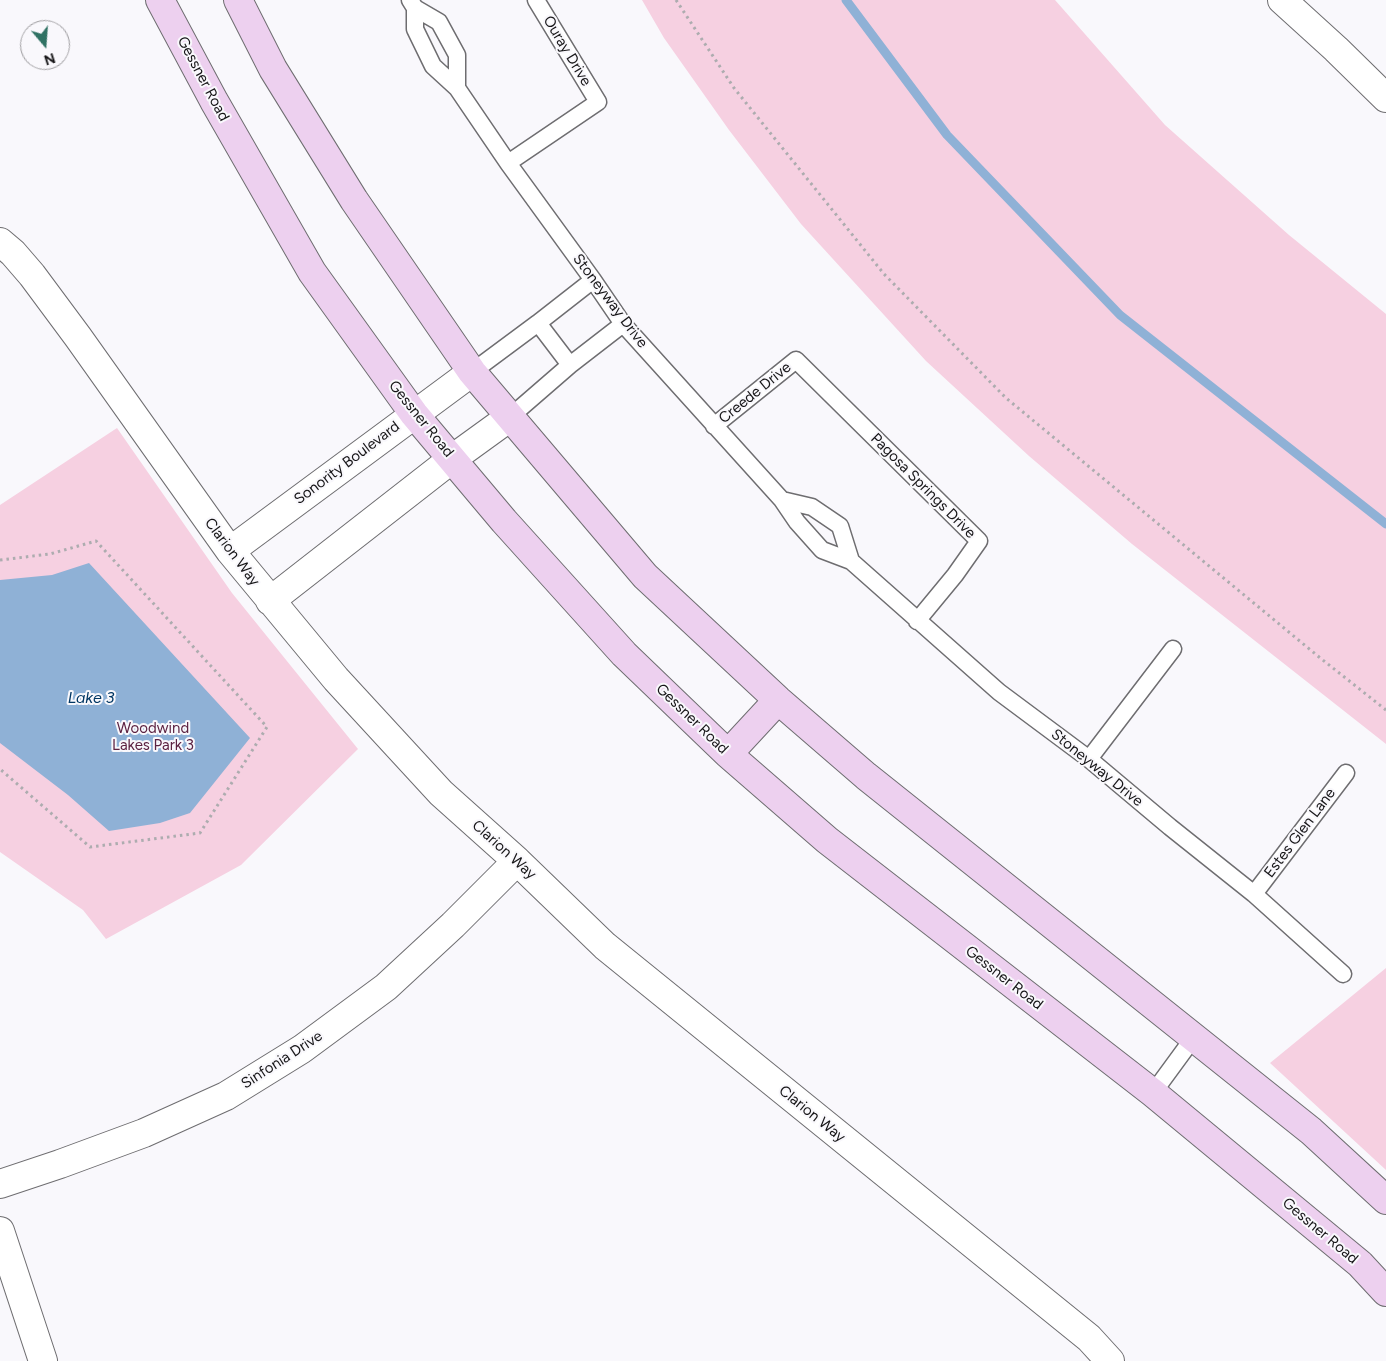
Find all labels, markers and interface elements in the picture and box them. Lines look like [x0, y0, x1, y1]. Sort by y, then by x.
street label: Ouray Drive [539, 13, 595, 89]
north arrow [20, 20, 70, 70]
street label: Gessner Road [173, 34, 233, 124]
text: N [42, 49, 57, 69]
street label: Stoneyway Drive [569, 250, 651, 352]
street label: Creede Drive [715, 358, 795, 428]
street label: Gessner Road [385, 377, 457, 461]
street label: Sonority Boulevard [291, 417, 403, 509]
street label: Pagosa Springs Drive [867, 430, 979, 542]
street label: Clarion Way [201, 515, 263, 589]
street label: Gessner Road [652, 680, 732, 758]
water label: Lake 3 [68, 688, 114, 708]
park label: Woodwind Lakes Park 3 [112, 720, 194, 755]
street label: Stoneyway Drive [1047, 725, 1147, 811]
street label: Estes Glen Lane [1261, 785, 1339, 881]
street label: Clarion Way [468, 816, 540, 884]
street label: Gessner Road [962, 942, 1046, 1014]
street label: Sinfonia Drive [238, 1027, 326, 1093]
street label: Clarion Way [775, 1082, 849, 1146]
street label: Gessner Road [1278, 1194, 1362, 1268]

